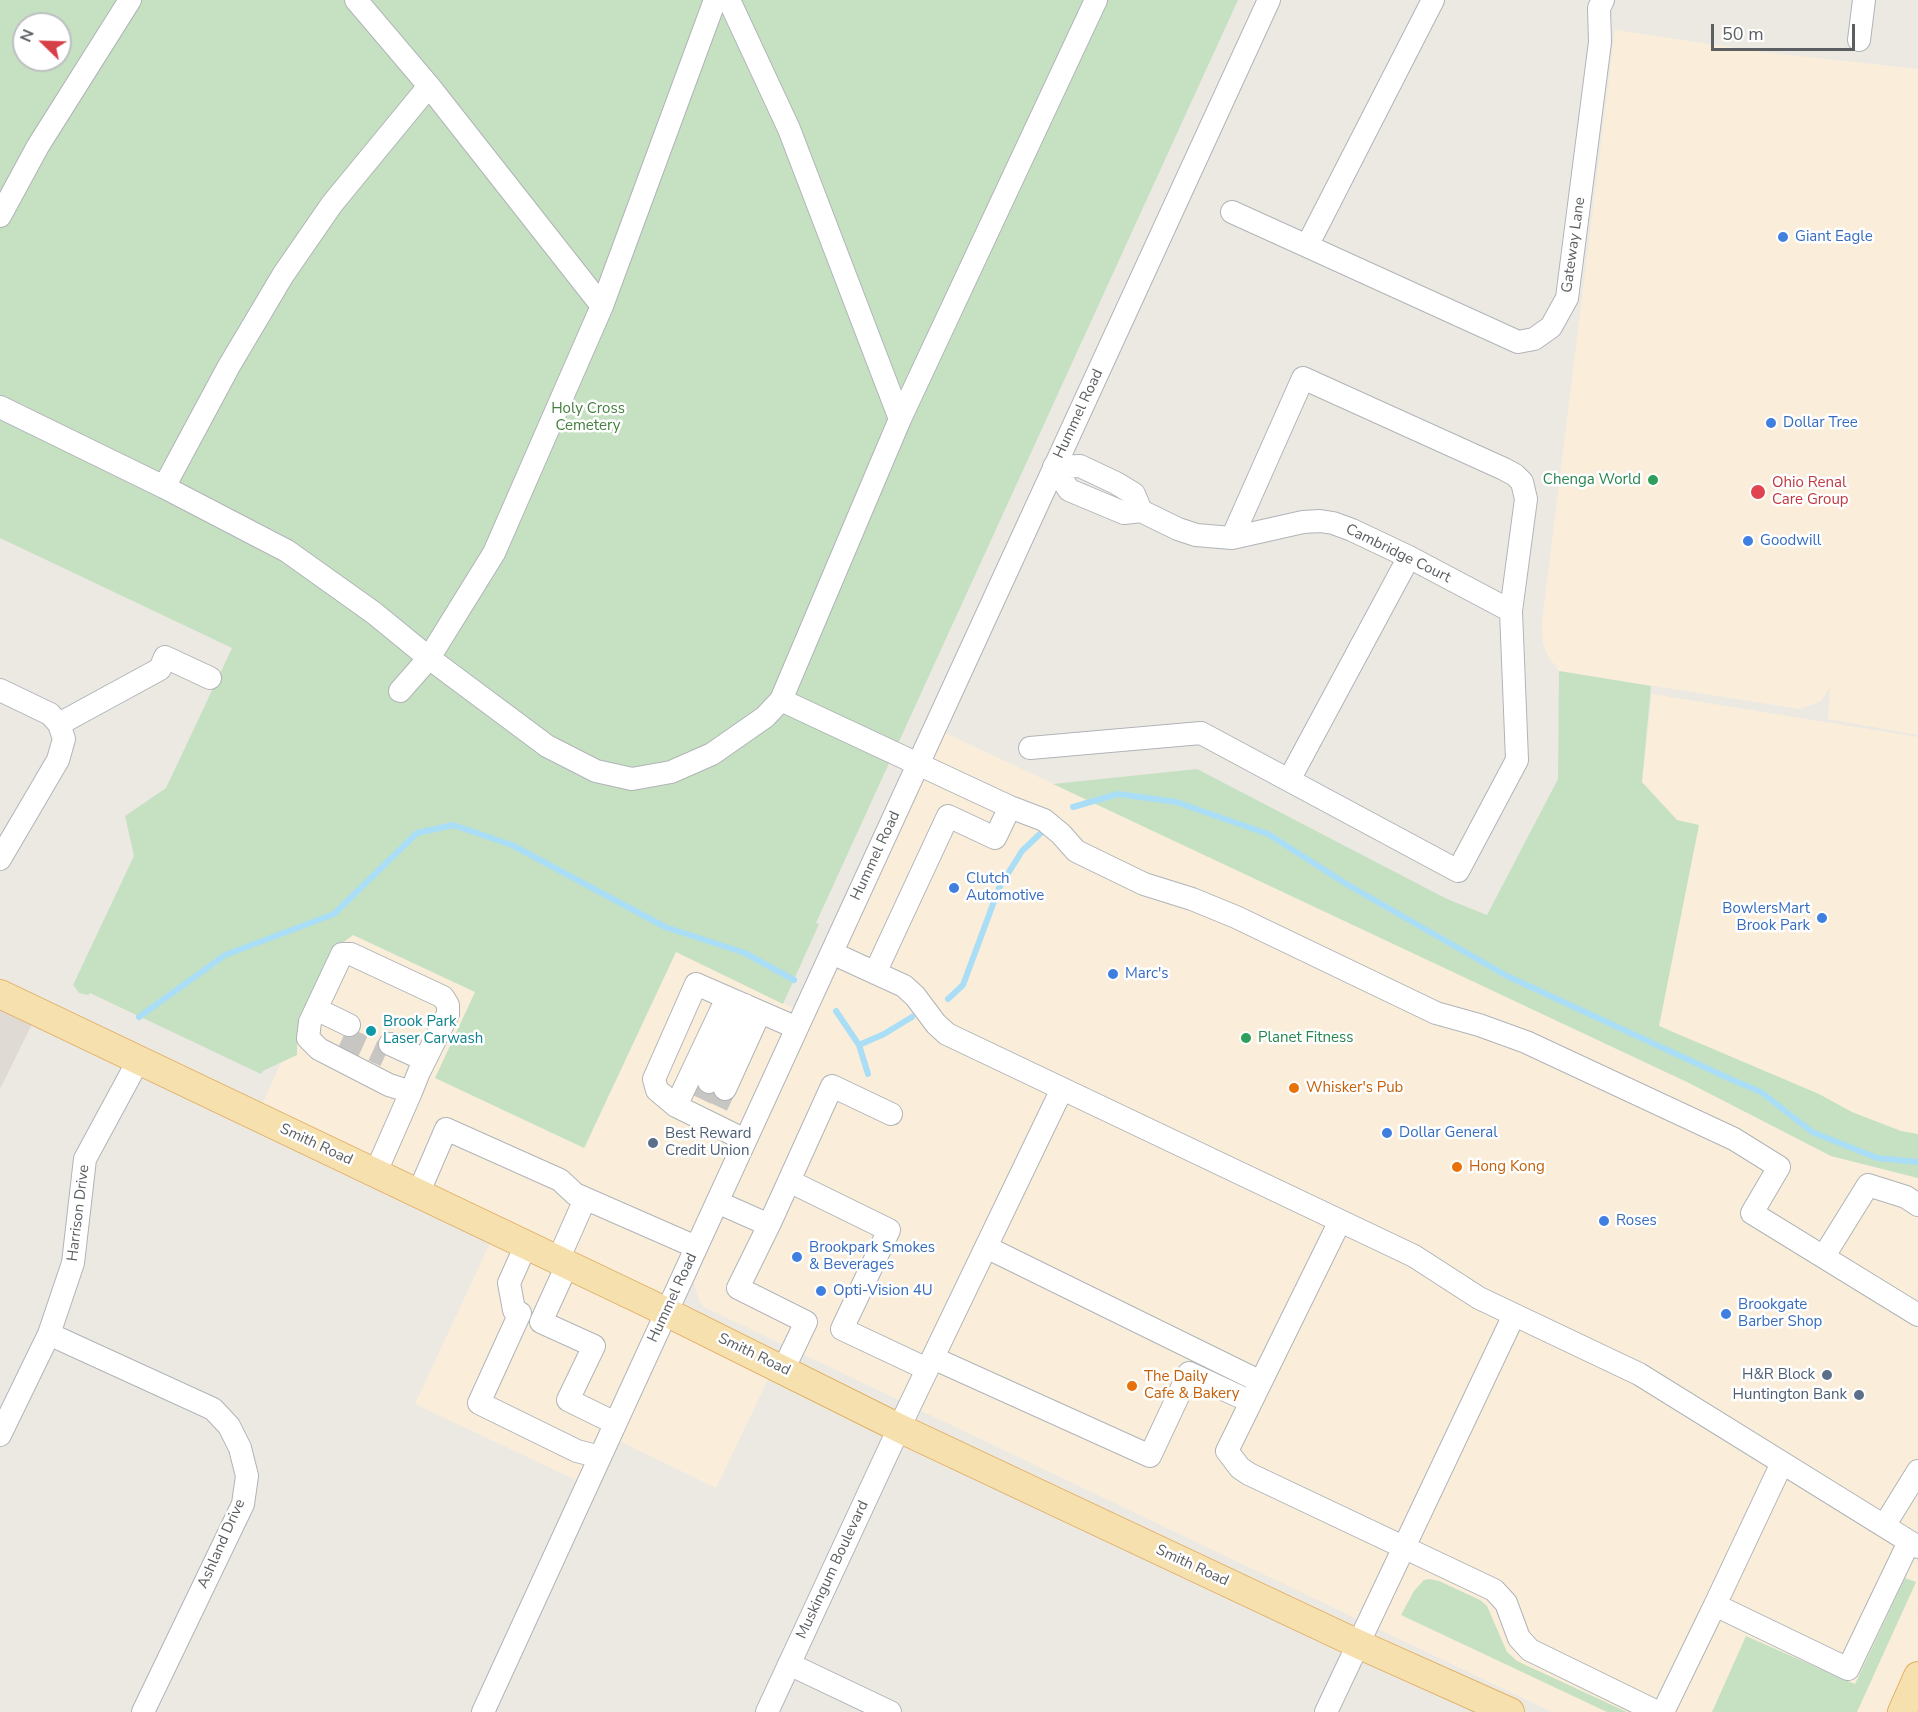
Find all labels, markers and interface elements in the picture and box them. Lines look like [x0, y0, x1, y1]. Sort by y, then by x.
north arrow [12, 12, 72, 72]
scale bar [1714, 12, 1858, 50]
text: 50 m [1722, 22, 1764, 46]
text: N [15, 26, 40, 46]
street label: Gateway Lane [1558, 196, 1590, 294]
place label: Giant Eagle [1795, 228, 1873, 246]
marker: Giant Eagle [1776, 230, 1790, 244]
street label: Hummel Road [1050, 366, 1108, 462]
park label: Holy Cross Cemetery [551, 400, 625, 435]
place label: Dollar Tree [1783, 414, 1858, 432]
marker: Dollar Tree [1764, 416, 1778, 430]
place label: Chenga World [1543, 471, 1641, 489]
marker: Chenga World [1646, 473, 1660, 487]
place label: Ohio Renal Care Group [1772, 474, 1849, 509]
marker: Ohio Renal Care Group [1749, 483, 1767, 501]
street label: Cambridge Court [1342, 521, 1454, 587]
place label: Goodwill [1760, 532, 1821, 550]
marker: Goodwill [1741, 534, 1755, 548]
street label: Hummel Road [847, 808, 905, 904]
place label: Clutch Automotive [966, 870, 1044, 905]
marker: Clutch Automotive [947, 881, 961, 895]
place label: BowlersMart Brook Park [1722, 900, 1810, 935]
marker: BowlersMart Brook Park [1815, 911, 1829, 925]
place label: Marc's [1125, 965, 1169, 983]
marker: Marc's [1106, 967, 1120, 981]
place label: Brook Park Laser Carwash [383, 1013, 483, 1048]
marker: Brook Park Laser Carwash [364, 1024, 378, 1038]
place label: Planet Fitness [1258, 1029, 1353, 1047]
marker: Planet Fitness [1239, 1031, 1253, 1045]
place label: Whisker's Pub [1306, 1079, 1403, 1097]
marker: Whisker's Pub [1287, 1081, 1301, 1095]
street label: Smith Road [277, 1120, 355, 1170]
place label: Dollar General [1399, 1124, 1498, 1142]
place label: Best Reward Credit Union [665, 1125, 752, 1160]
marker: Dollar General [1380, 1126, 1394, 1140]
marker: Best Reward Credit Union [646, 1136, 660, 1150]
place label: Hong Kong [1469, 1158, 1545, 1176]
marker: Hong Kong [1450, 1160, 1464, 1174]
street label: Harrison Drive [64, 1164, 94, 1262]
place label: Roses [1616, 1212, 1657, 1230]
marker: Roses [1597, 1214, 1611, 1228]
place label: Brookpark Smokes & Beverages [809, 1239, 935, 1274]
street label: Hummel Road [644, 1250, 702, 1346]
marker: Brookpark Smokes & Beverages [790, 1250, 804, 1264]
place label: Opti-Vision 4U [833, 1282, 933, 1300]
marker: Opti-Vision 4U [814, 1284, 828, 1298]
place label: Brookgate Barber Shop [1738, 1296, 1822, 1331]
marker: Brookgate Barber Shop [1719, 1307, 1733, 1321]
street label: Smith Road [715, 1330, 793, 1380]
place label: H&R Block [1742, 1366, 1815, 1384]
place label: The Daily Cafe & Bakery [1144, 1368, 1240, 1403]
marker: H&R Block [1820, 1368, 1834, 1382]
marker: The Daily Cafe & Bakery [1125, 1379, 1139, 1393]
place label: Huntington Bank [1733, 1386, 1847, 1404]
marker: Huntington Bank [1852, 1388, 1866, 1402]
street label: Ashland Drive [194, 1497, 250, 1591]
street label: Muskingum Boulevard [793, 1498, 873, 1642]
street label: Smith Road [1153, 1541, 1231, 1591]

